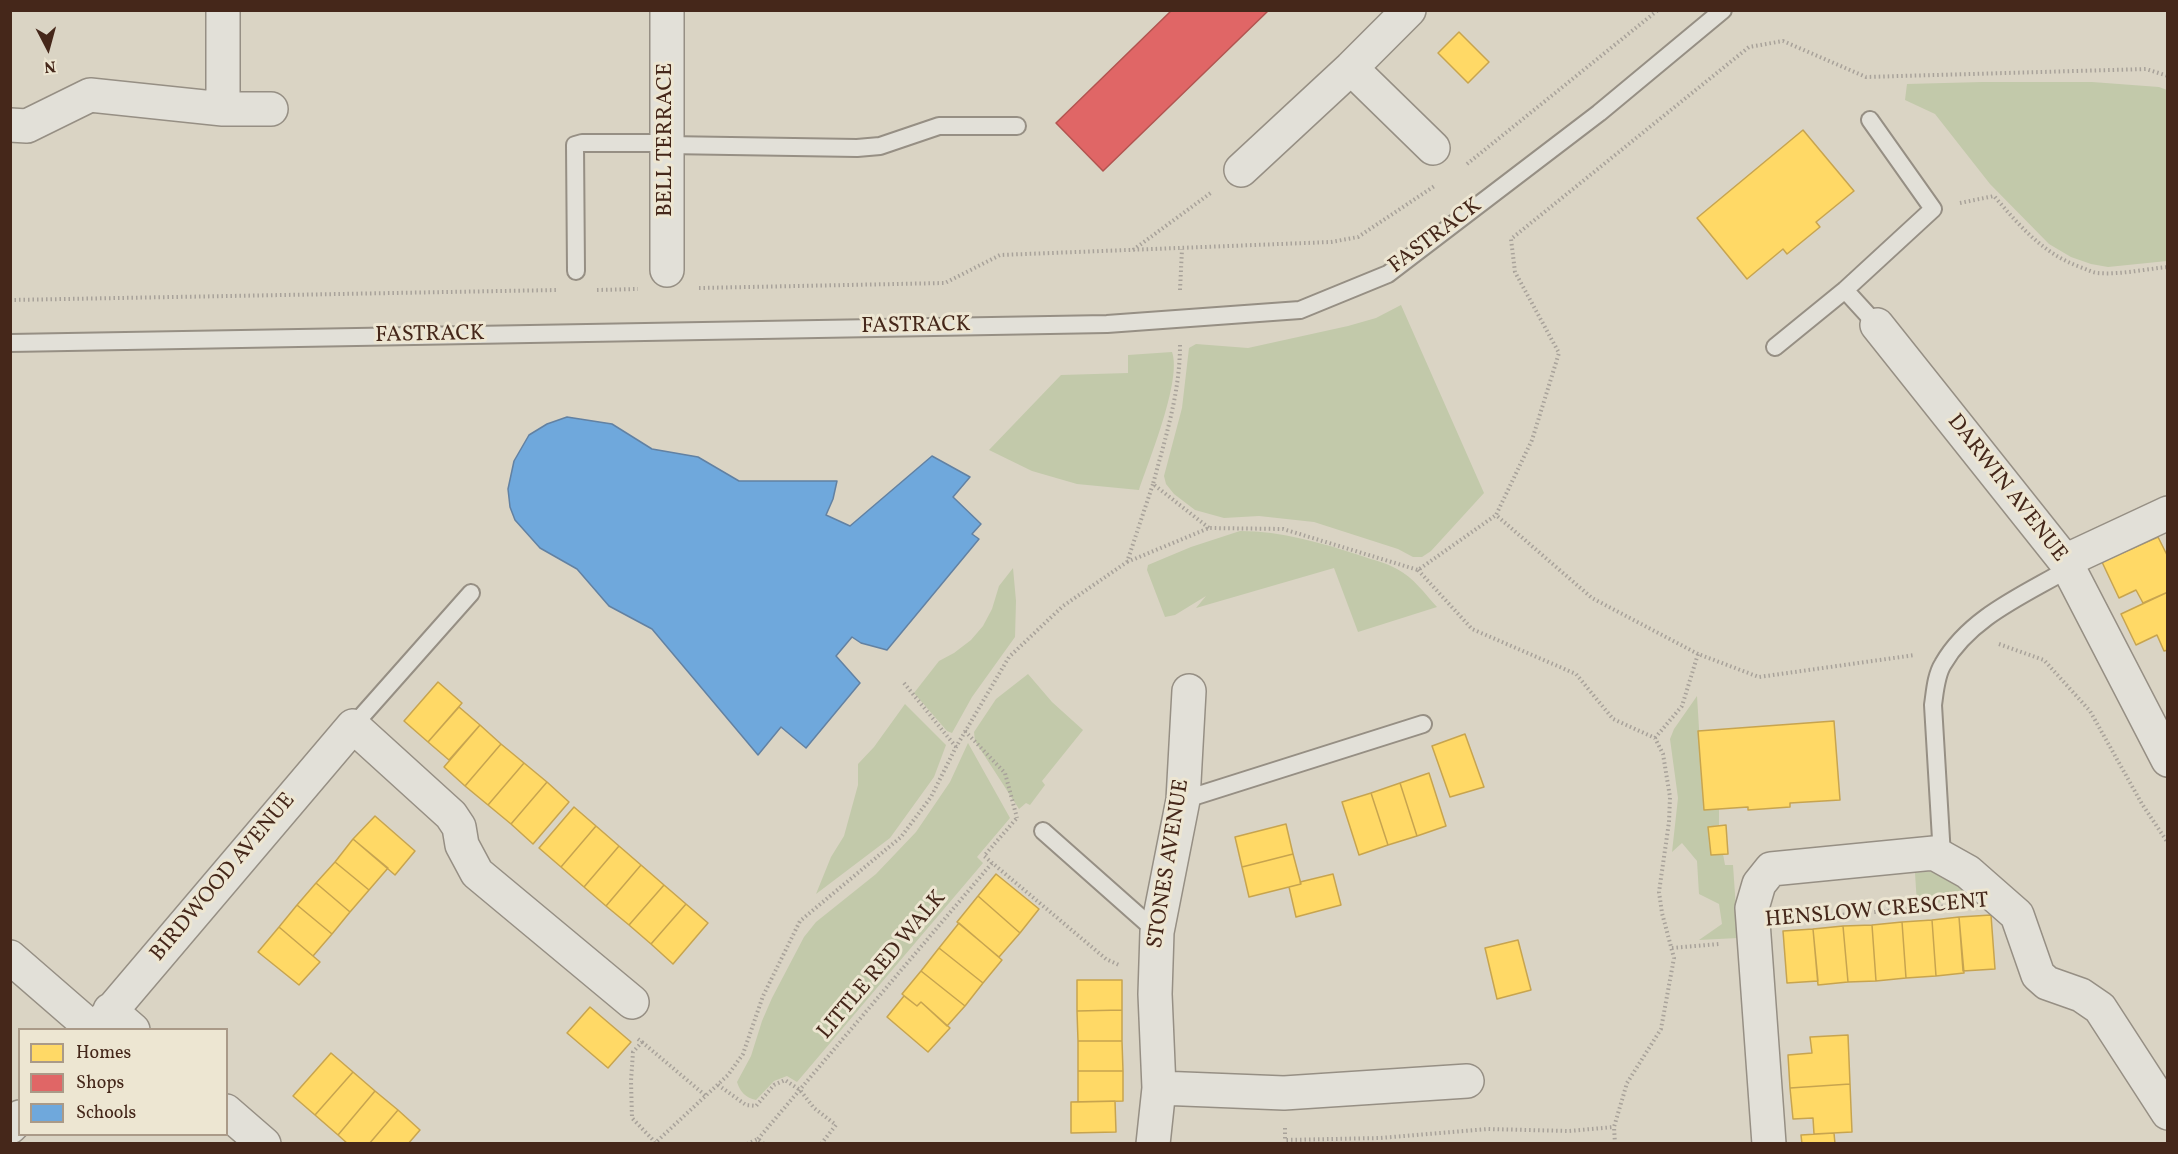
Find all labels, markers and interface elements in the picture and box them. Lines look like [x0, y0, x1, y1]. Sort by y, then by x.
north arrow [18, 18, 78, 78]
text: N [43, 54, 57, 77]
street label: BELL TERRACE [654, 63, 680, 217]
street label: FASTRACK [1384, 194, 1488, 280]
street label: FASTRACK [861, 313, 971, 341]
street label: FASTRACK [375, 322, 485, 350]
street label: DARWIN AVENUE [1940, 410, 2072, 568]
street label: STONES AVENUE [1144, 777, 1196, 951]
street label: BIRDWOOD AVENUE [146, 788, 302, 968]
street label: LITTLE RED WALK [813, 886, 953, 1046]
street label: HENSLOW CRESCENT [1764, 889, 1990, 935]
legend [18, 1028, 228, 1136]
text: Homes [76, 1041, 131, 1066]
text: Shops [76, 1071, 124, 1096]
text: Schools [76, 1101, 136, 1126]

